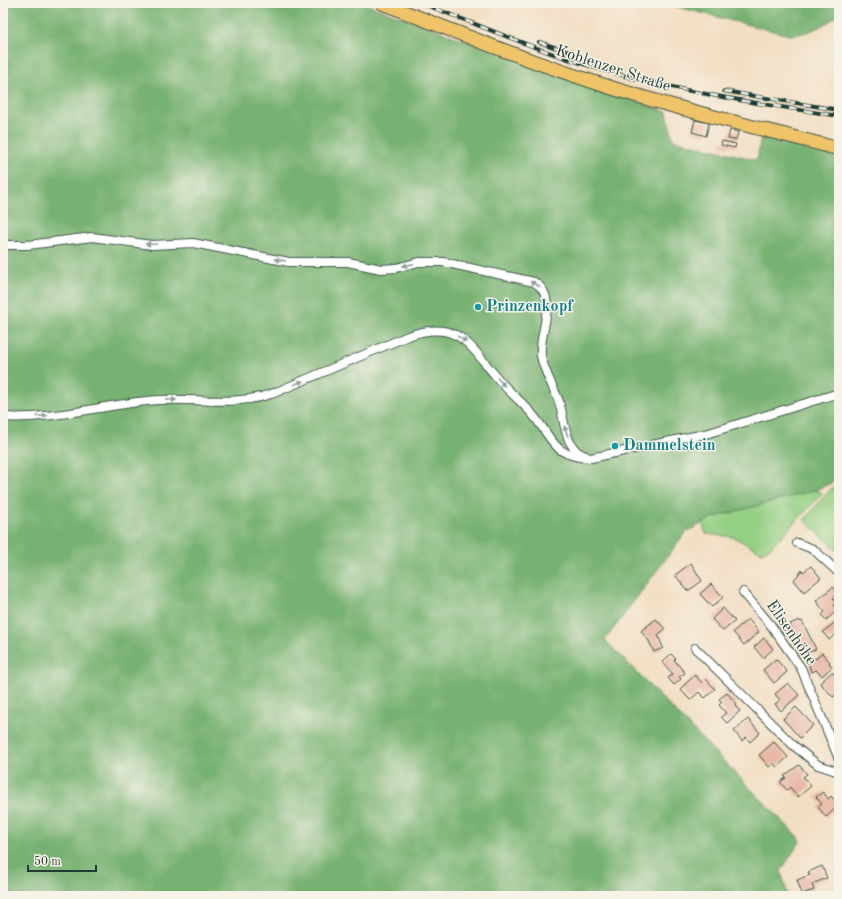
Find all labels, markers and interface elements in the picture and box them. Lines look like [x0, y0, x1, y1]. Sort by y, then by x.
street label: Koblenzer Straße [554, 43, 672, 95]
one-way arrow [145, 241, 157, 248]
one-way arrow [274, 256, 286, 262]
one-way arrow [402, 262, 414, 268]
one-way arrow [529, 281, 541, 287]
place label: Prinzenkopf [486, 299, 574, 315]
marker: Prinzenkopf [473, 302, 483, 312]
one-way arrow [456, 335, 468, 342]
one-way arrow [496, 377, 505, 386]
one-way arrow [292, 379, 304, 385]
one-way arrow [165, 397, 178, 403]
one-way arrow [36, 413, 48, 420]
one-way arrow [563, 424, 569, 436]
place label: Dammelstein [623, 438, 716, 454]
marker: Dammelstein [610, 441, 620, 451]
street label: Elisenhöhe [763, 598, 819, 668]
scale bar [28, 847, 96, 873]
text: 50 m [34, 855, 61, 868]

